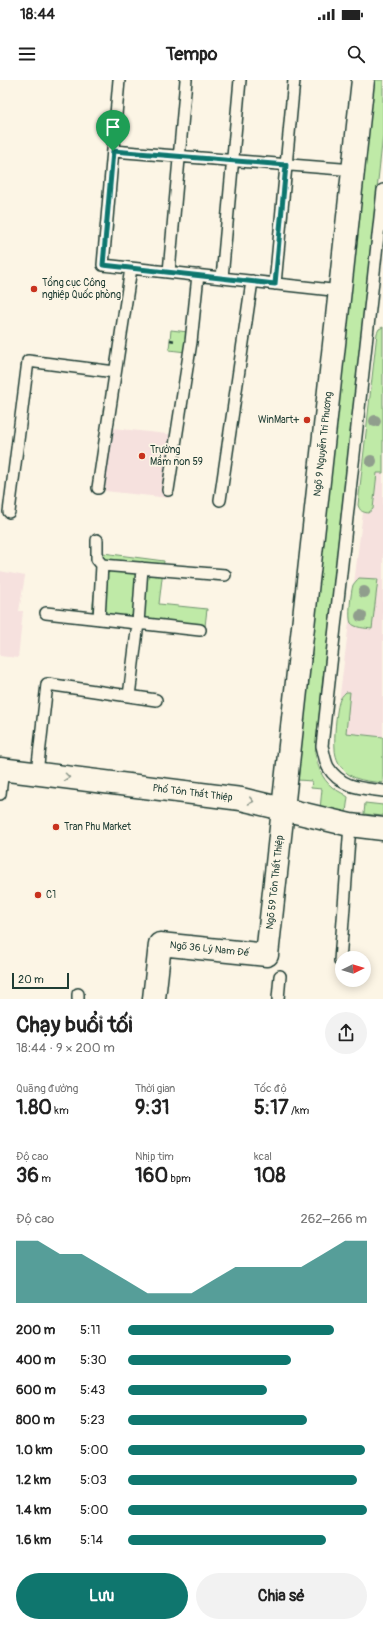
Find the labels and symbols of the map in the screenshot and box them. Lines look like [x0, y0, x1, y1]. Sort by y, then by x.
pin [96, 110, 130, 151]
place label: Tổng cục Công nghiệp Quốc phòng [42, 276, 121, 301]
marker: Tổng cục Công nghiệp Quốc phòng [29, 284, 39, 294]
street label: Ngõ 9 Nguyễn Tri Phương [311, 391, 335, 497]
place label: WinMart+ [258, 414, 299, 426]
marker: WinMart+ [302, 415, 312, 425]
place label: Trường Mầm non 59 [150, 444, 203, 468]
marker: Trường Mầm non 59 [137, 451, 147, 461]
one-way arrow [63, 772, 70, 781]
street label: Phố Tôn Thất Thiệp [152, 782, 234, 804]
one-way arrow [247, 796, 254, 805]
place label: Tran Phu Market [64, 821, 132, 833]
marker: Tran Phu Market [51, 822, 61, 832]
street label: Ngõ 59 Tôn Thất Thiệp [264, 834, 286, 930]
place label: C1 [46, 889, 56, 901]
marker: C1 [33, 890, 43, 900]
street label: Ngõ 36 Lý Nam Đế [169, 939, 250, 959]
north arrow [335, 951, 371, 987]
scale bar [12, 971, 69, 990]

